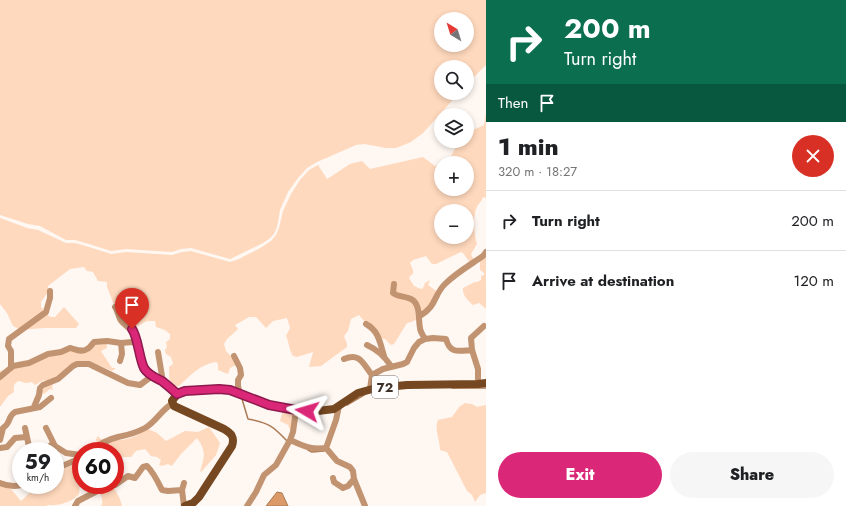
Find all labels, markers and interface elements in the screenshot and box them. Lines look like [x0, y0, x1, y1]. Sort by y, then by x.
text: 200 m [564, 8, 651, 49]
north arrow [434, 12, 474, 52]
map controls [434, 12, 474, 244]
icon: right [498, 16, 550, 68]
text: Turn right [564, 46, 636, 72]
button: search [434, 60, 474, 100]
text: Then [498, 92, 528, 114]
icon: arrive [536, 92, 558, 114]
button: layers [434, 108, 474, 148]
text: 1 min [498, 129, 559, 164]
button: close [792, 135, 834, 177]
button: + [434, 156, 474, 196]
text: 320 m · 18:27 [498, 162, 577, 181]
button: − [434, 204, 474, 244]
icon: right [498, 210, 520, 232]
text: Turn right [532, 210, 600, 232]
text: 200 m [791, 210, 834, 232]
icon: arrive [498, 270, 520, 292]
text: Arrive at destination [532, 270, 674, 292]
text: 120 m [794, 270, 834, 292]
pin [115, 288, 149, 329]
icon: arrive [121, 294, 143, 316]
road number: 72 [372, 376, 398, 398]
position arrow [286, 390, 328, 432]
speed limit sign: 60 [72, 442, 124, 494]
text: 59 [25, 448, 51, 477]
button: Exit [498, 452, 662, 498]
button: Share [670, 452, 834, 498]
text: km/h [27, 470, 49, 485]

